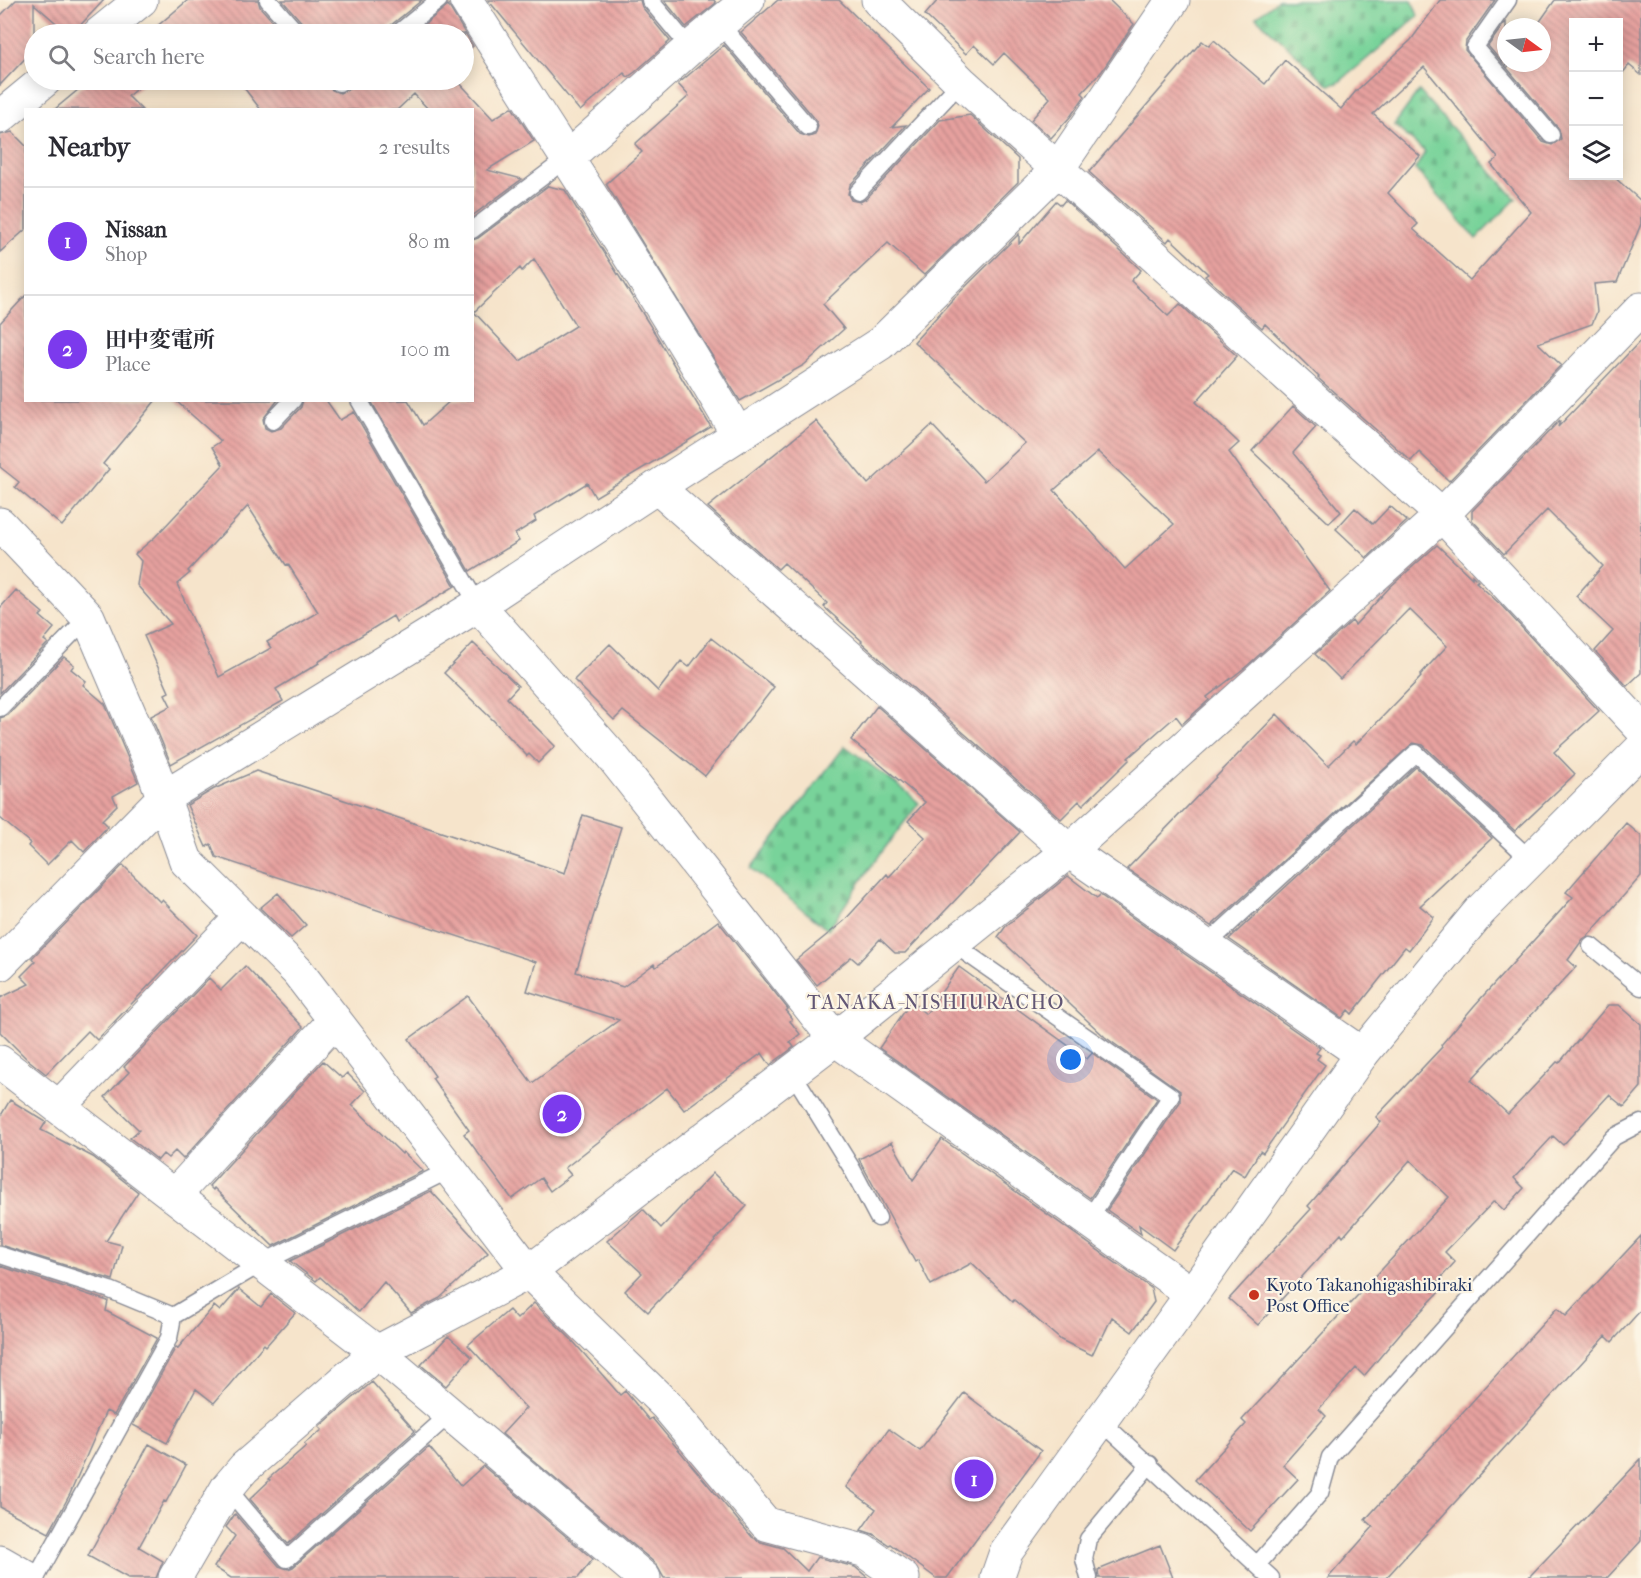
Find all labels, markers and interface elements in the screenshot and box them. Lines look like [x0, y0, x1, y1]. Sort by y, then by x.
north arrow [1497, 18, 1551, 72]
map controls [1569, 18, 1623, 180]
button: + [1569, 18, 1623, 72]
search box [24, 24, 474, 90]
icon: search [45, 41, 78, 74]
text: Search here [93, 44, 205, 70]
button: − [1569, 72, 1623, 126]
button: layers [1569, 126, 1623, 180]
text: Nearby [48, 132, 130, 163]
text: 2 results [379, 136, 450, 159]
text: Nissan [105, 217, 167, 243]
text: 1 [64, 230, 71, 253]
text: 80 m [408, 230, 450, 253]
text: Shop [105, 243, 147, 266]
text: 田中変電所 [105, 327, 215, 353]
text: 2 [62, 338, 73, 361]
text: 100 m [400, 338, 450, 361]
text: Place [105, 353, 151, 376]
district label: TANAKA-NISHIURACHO [807, 991, 1065, 1014]
your location [1056, 1045, 1085, 1074]
pin: 2 [542, 1092, 582, 1136]
place label: Kyoto Takanohigashibiraki Post Office [1266, 1275, 1473, 1317]
marker: Kyoto Takanohigashibiraki Post Office [1247, 1288, 1261, 1302]
pin: 1 [954, 1456, 994, 1502]

